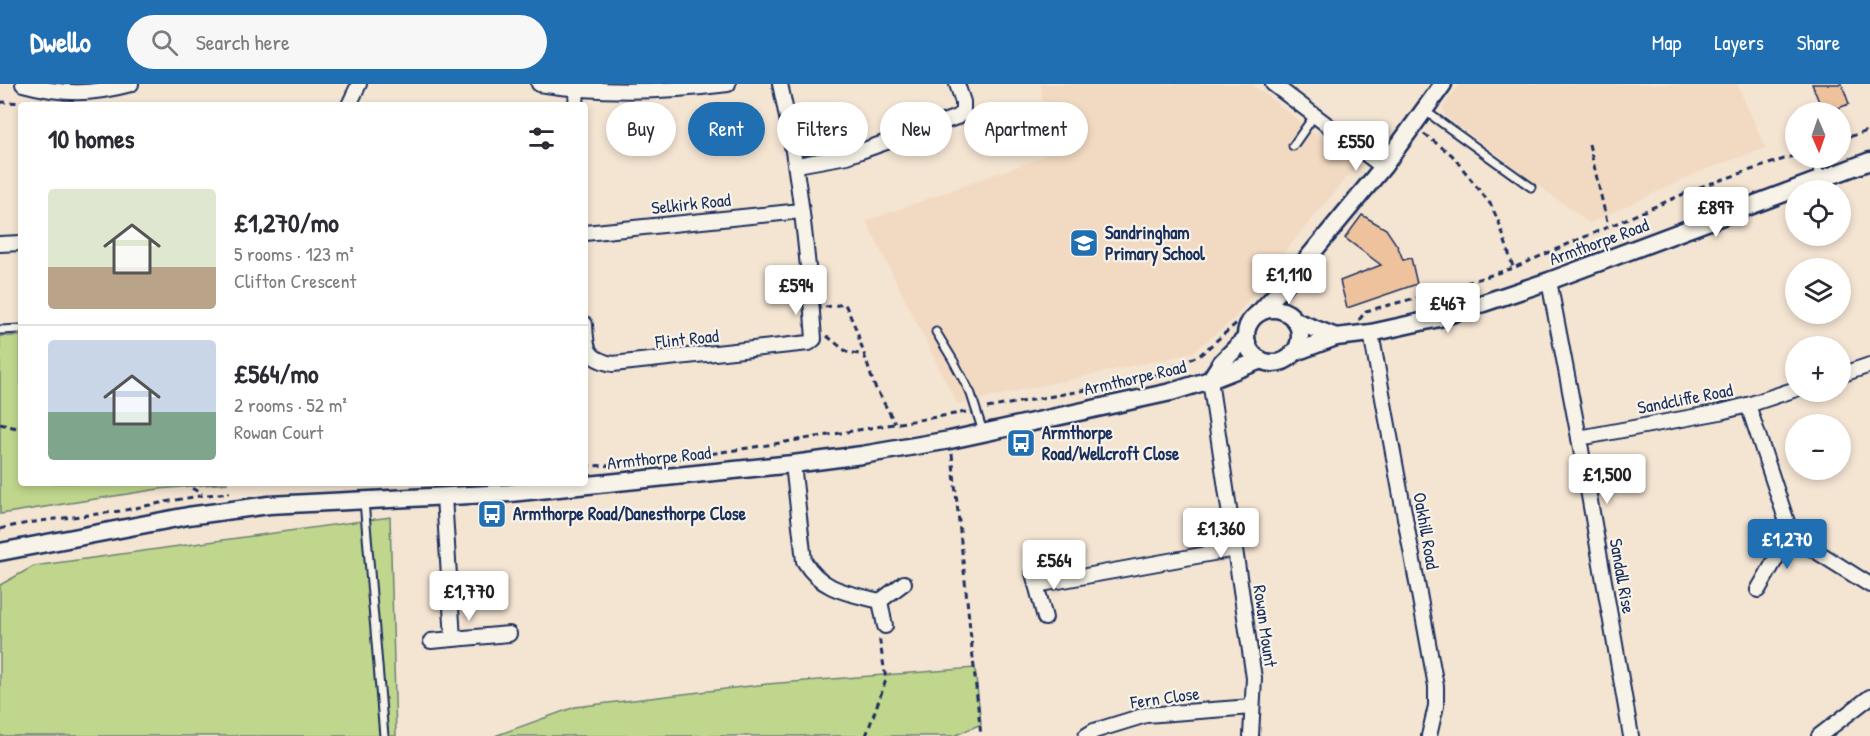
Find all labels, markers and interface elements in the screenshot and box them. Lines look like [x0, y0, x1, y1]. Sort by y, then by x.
search box [127, 15, 547, 69]
text: Dwello [30, 23, 91, 61]
icon: search [148, 26, 181, 59]
text: Search here [196, 27, 290, 57]
text: Map [1652, 28, 1681, 57]
text: Layers [1714, 28, 1764, 57]
text: Share [1797, 28, 1840, 57]
chip: Buy [606, 102, 676, 156]
chip: Rent [688, 102, 765, 156]
chip: Filters [777, 102, 868, 156]
chip: New [880, 102, 952, 156]
chip: Apartment [964, 102, 1088, 156]
north arrow [1785, 102, 1851, 168]
map controls [1785, 102, 1851, 480]
text: 10 homes [48, 121, 135, 156]
pin: £550 [1320, 121, 1392, 172]
icon: filters [525, 122, 558, 155]
text: £550 [1338, 127, 1374, 154]
button: locate [1785, 180, 1851, 246]
street label: Selkirk Road [650, 187, 732, 220]
pin: £897 [1680, 187, 1752, 238]
text: £897 [1698, 193, 1734, 220]
text: £1,270/mo [234, 205, 339, 240]
street label: Armthorpe Road [1545, 212, 1652, 271]
icon: home [96, 213, 168, 285]
place label: Sandringham Primary School [1105, 220, 1206, 267]
school or university icon: Sandringham Primary School [1068, 227, 1100, 259]
text: 5 rooms · 123 m² [234, 240, 354, 267]
pin: £1,110 [1240, 254, 1338, 305]
button: layers [1785, 258, 1851, 324]
text: £1,110 [1266, 260, 1312, 287]
pin: £594 [760, 265, 832, 316]
text: Clifton Crescent [234, 267, 356, 294]
text: £594 [779, 271, 813, 298]
pin: £467 [1412, 283, 1484, 334]
text: £467 [1430, 289, 1466, 316]
street label: Flint Road [653, 323, 720, 354]
button: + [1785, 336, 1851, 402]
street label: Armthorpe Road [1081, 354, 1189, 401]
text: £564/mo [234, 356, 319, 391]
icon: home [96, 364, 168, 436]
street label: Sandcliffe Road [1635, 377, 1735, 420]
text: 2 rooms · 52 m² [234, 391, 347, 418]
button: − [1785, 414, 1851, 480]
text: Rowan Court [234, 418, 323, 445]
place label: Armthorpe Road/Wellcroft Close [1042, 420, 1180, 466]
bus stop icon: Armthorpe Road/Wellcroft Close [1005, 427, 1037, 459]
street label: Armthorpe Road [606, 440, 712, 475]
pin: £1,500 [1558, 454, 1656, 505]
text: £1,500 [1583, 460, 1631, 487]
street label: Oakhill Road [1407, 491, 1446, 571]
bus stop icon: Armthorpe Road/Danesthorpe Close [476, 498, 508, 530]
place label: Armthorpe Road/Danesthorpe Close [513, 501, 747, 527]
pin: £1,360 [1172, 508, 1270, 559]
text: £1,360 [1197, 514, 1245, 541]
pin: £1,270 [1738, 519, 1836, 570]
text: £1,270 [1762, 525, 1812, 552]
street label: Sandall Rise [1604, 536, 1641, 615]
pin: £564 [1018, 540, 1090, 591]
text: £564 [1037, 546, 1071, 573]
pin: £1,770 [420, 571, 518, 622]
text: £1,770 [443, 577, 495, 604]
street label: Rowan Mount [1247, 583, 1284, 669]
street label: Fern Close [1128, 680, 1201, 715]

